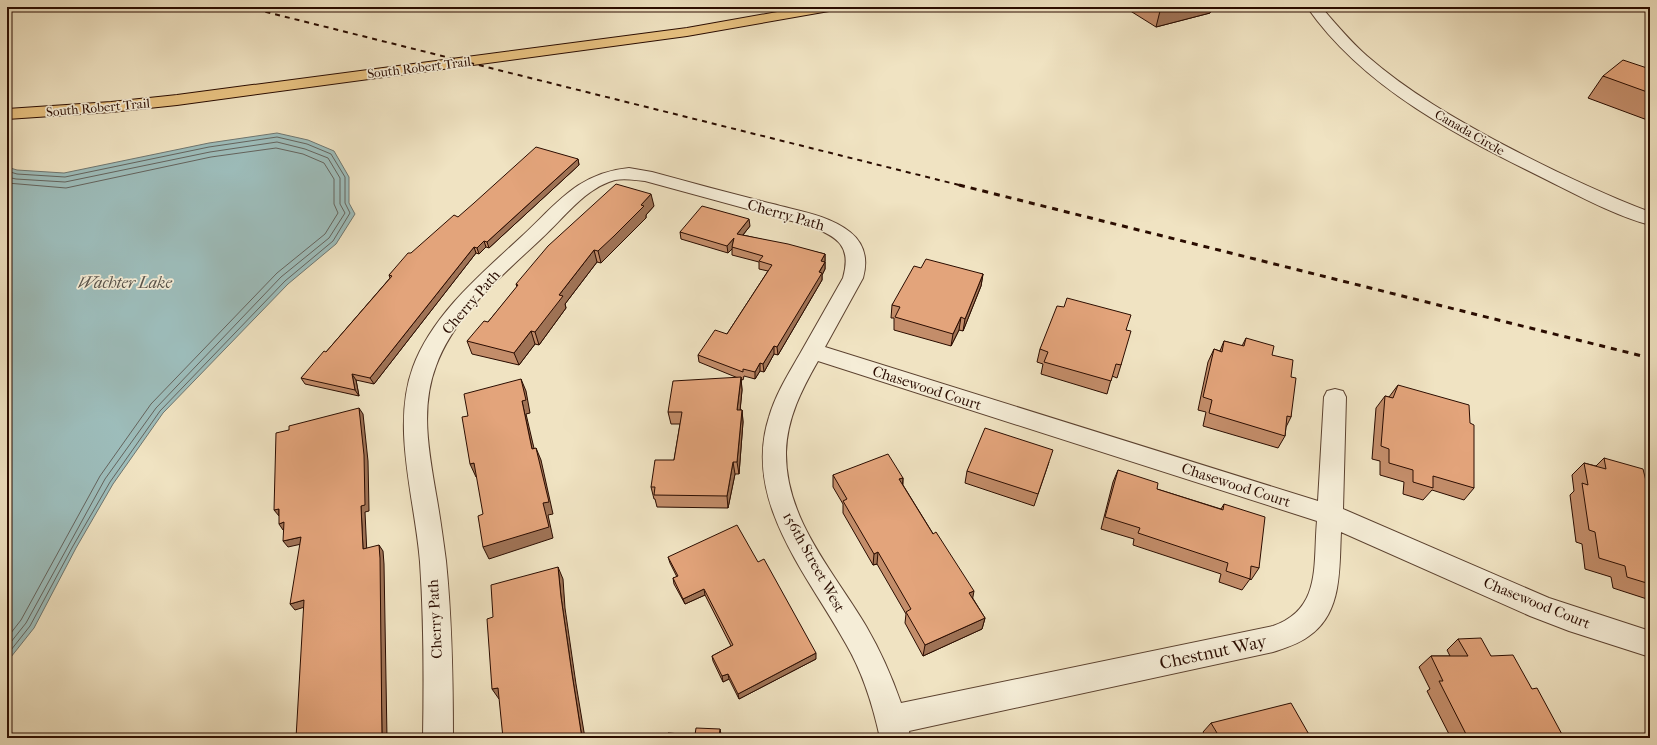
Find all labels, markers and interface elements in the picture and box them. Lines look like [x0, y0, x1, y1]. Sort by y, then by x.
street label: South Robert Trail [366, 54, 472, 81]
street label: South Robert Trail [46, 95, 151, 120]
street label: Canada Circle [1432, 106, 1508, 159]
street label: Cherry Path [745, 195, 827, 235]
street label: Cherry Path [438, 266, 504, 338]
water label: Wachter Lake [78, 273, 172, 292]
street label: Chasewood Court [870, 362, 984, 414]
street label: Chasewood Court [1179, 459, 1293, 511]
street label: 156th Street West [779, 509, 849, 616]
street label: Chasewood Court [1481, 573, 1594, 633]
street label: Cherry Path [424, 578, 446, 659]
street label: Chestnut Way [1158, 631, 1270, 674]

